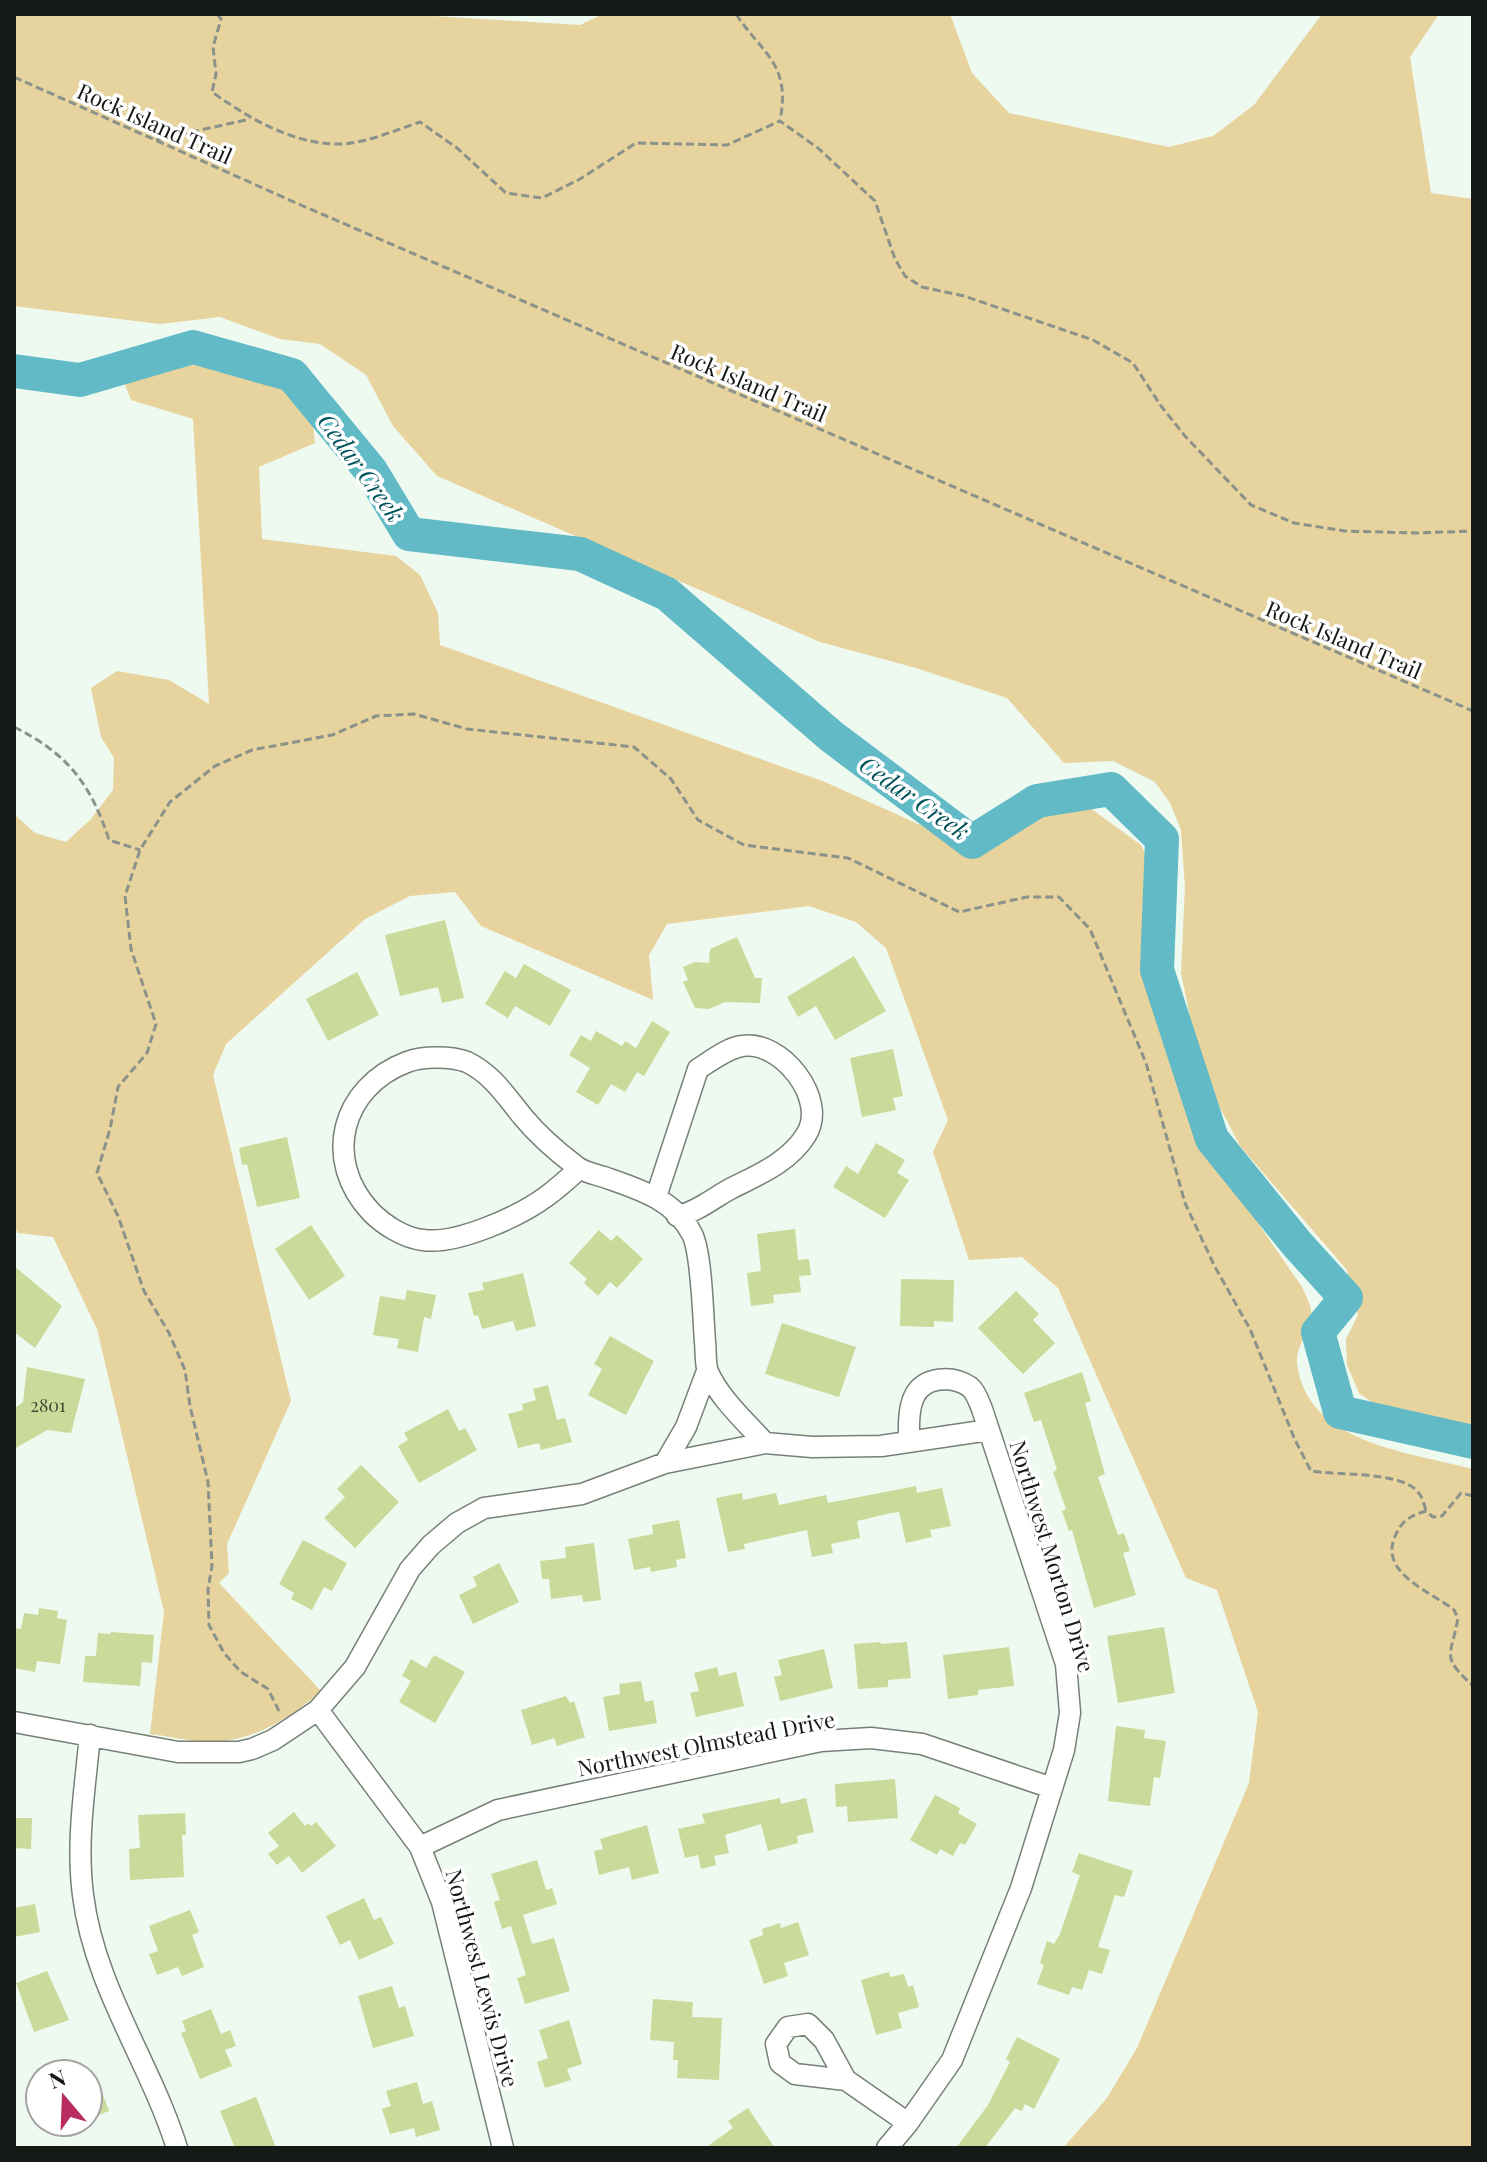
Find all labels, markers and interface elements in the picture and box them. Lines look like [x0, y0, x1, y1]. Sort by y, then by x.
street label: Rock Island Trail [73, 75, 237, 171]
street label: Rock Island Trail [666, 336, 832, 428]
water label: Cedar Creek [312, 406, 412, 528]
street label: Rock Island Trail [1261, 593, 1427, 685]
water label: Cedar Creek [854, 747, 976, 847]
house number: 2801 [30, 1393, 66, 1417]
street label: Northwest Morton Drive [1003, 1436, 1103, 1676]
street label: Northwest Olmstead Drive [575, 1703, 837, 1783]
street label: Northwest Lewis Drive [439, 1866, 527, 2090]
north arrow [24, 2058, 104, 2138]
text: N [45, 2061, 70, 2095]

